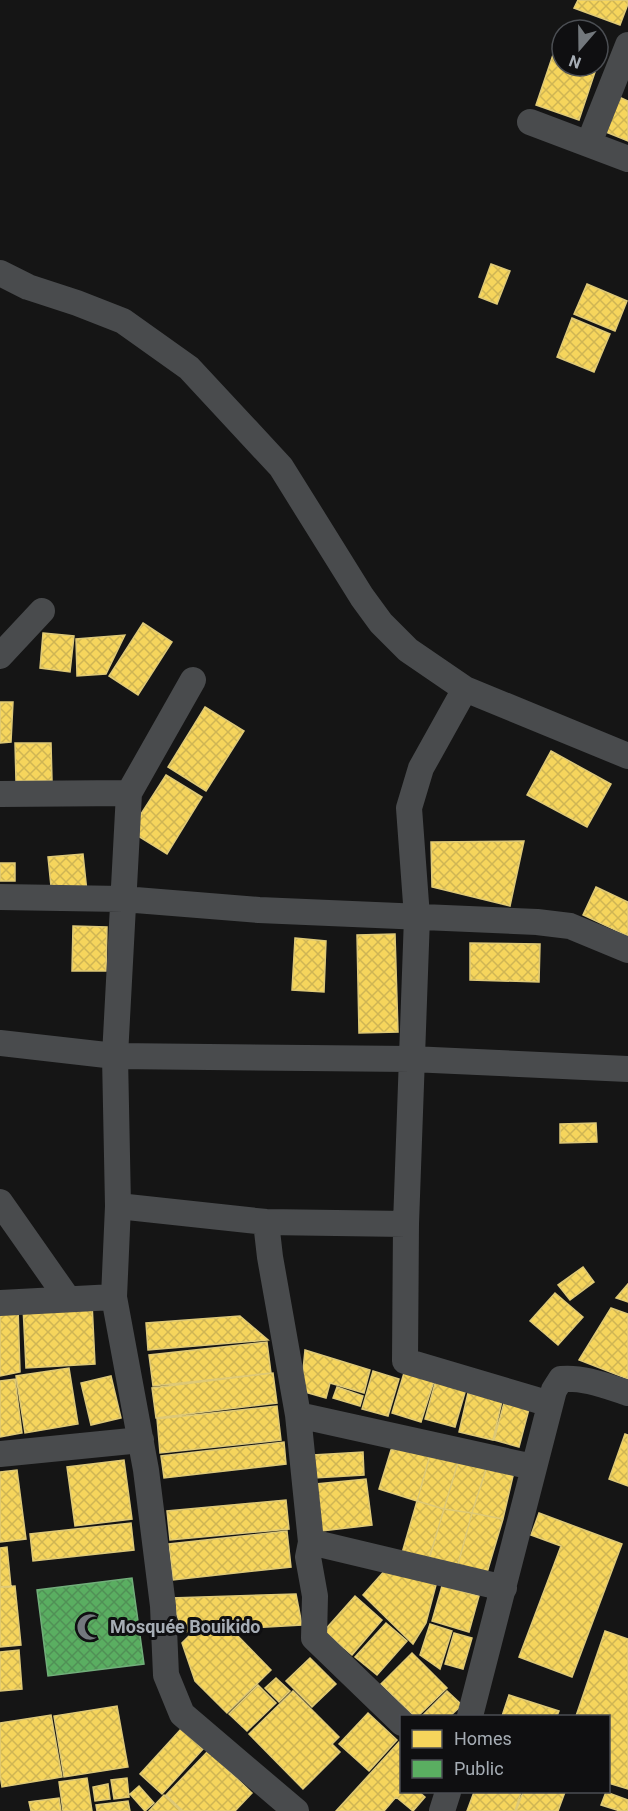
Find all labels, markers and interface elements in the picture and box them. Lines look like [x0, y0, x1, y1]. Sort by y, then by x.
north arrow [550, 18, 610, 78]
text: N [566, 51, 584, 72]
mosque icon: Mosquée Bouikido [75, 1612, 105, 1642]
place label: Mosquée Bouikido [110, 1616, 260, 1637]
legend [400, 1715, 610, 1793]
text: Homes [454, 1728, 512, 1749]
text: Public [454, 1758, 504, 1779]

